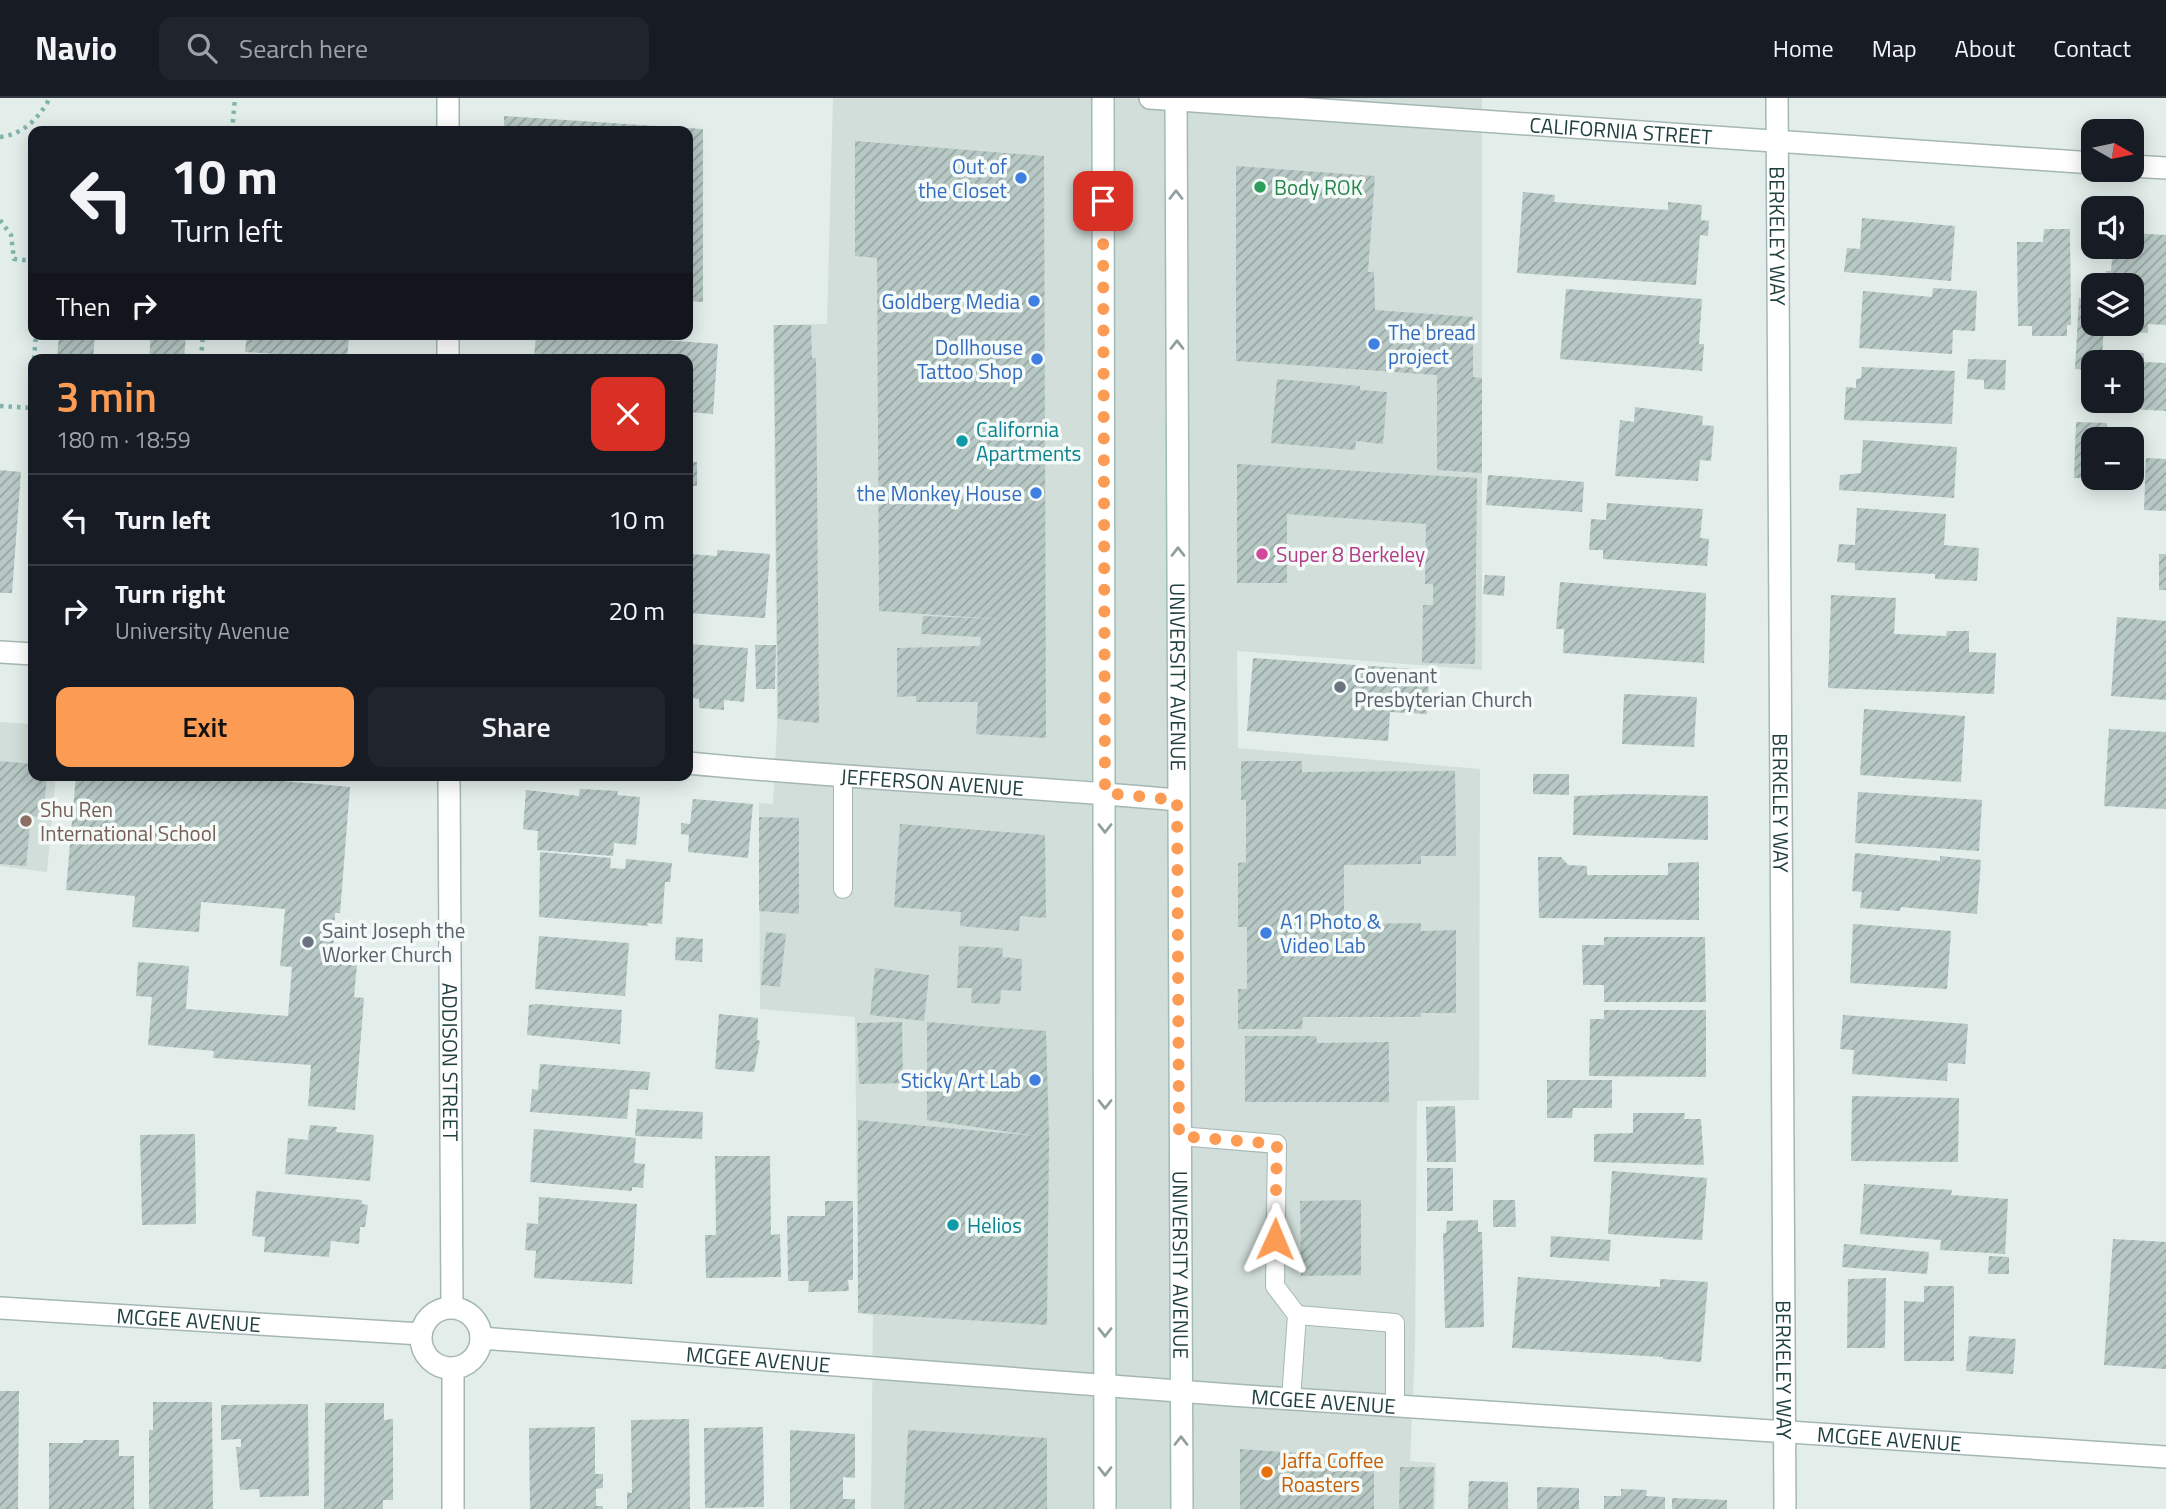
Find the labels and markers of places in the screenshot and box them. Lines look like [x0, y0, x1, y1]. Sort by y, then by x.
place label: Out of the Closet [918, 150, 1008, 206]
marker: Out of the Closet [1013, 170, 1029, 186]
pin [1073, 171, 1133, 231]
place label: Body ROK [1274, 171, 1363, 203]
marker: Body ROK [1252, 179, 1268, 195]
place label: Goldberg Media [881, 285, 1020, 317]
marker: Goldberg Media [1026, 293, 1042, 309]
place label: The bread project [1388, 316, 1476, 372]
place label: Dollhouse Tattoo Shop [917, 331, 1023, 387]
marker: The bread project [1366, 336, 1382, 352]
marker: Dollhouse Tattoo Shop [1029, 351, 1045, 367]
place label: California Apartments [976, 413, 1081, 469]
marker: California Apartments [954, 433, 970, 449]
place label: the Monkey House [857, 477, 1022, 509]
marker: the Monkey House [1028, 485, 1044, 501]
place label: Super 8 Berkeley [1276, 538, 1425, 570]
marker: Super 8 Berkeley [1254, 546, 1270, 562]
place label: Covenant Presbyterian Church [1354, 659, 1532, 715]
marker: Covenant Presbyterian Church [1332, 679, 1348, 695]
place label: Shu Ren International School [40, 793, 217, 849]
marker: Shu Ren International School [18, 813, 34, 829]
place label: A1 Photo & Video Lab [1280, 905, 1382, 961]
place label: Saint Joseph the Worker Church [322, 914, 465, 970]
marker: A1 Photo & Video Lab [1258, 925, 1274, 941]
marker: Saint Joseph the Worker Church [300, 934, 316, 950]
place label: Sticky Art Lab [900, 1064, 1021, 1096]
marker: Sticky Art Lab [1027, 1072, 1043, 1088]
place label: Helios [967, 1209, 1022, 1241]
marker: Helios [945, 1217, 961, 1233]
place label: Jaffa Coffee Roasters [1281, 1444, 1384, 1500]
marker: Jaffa Coffee Roasters [1259, 1464, 1275, 1480]

